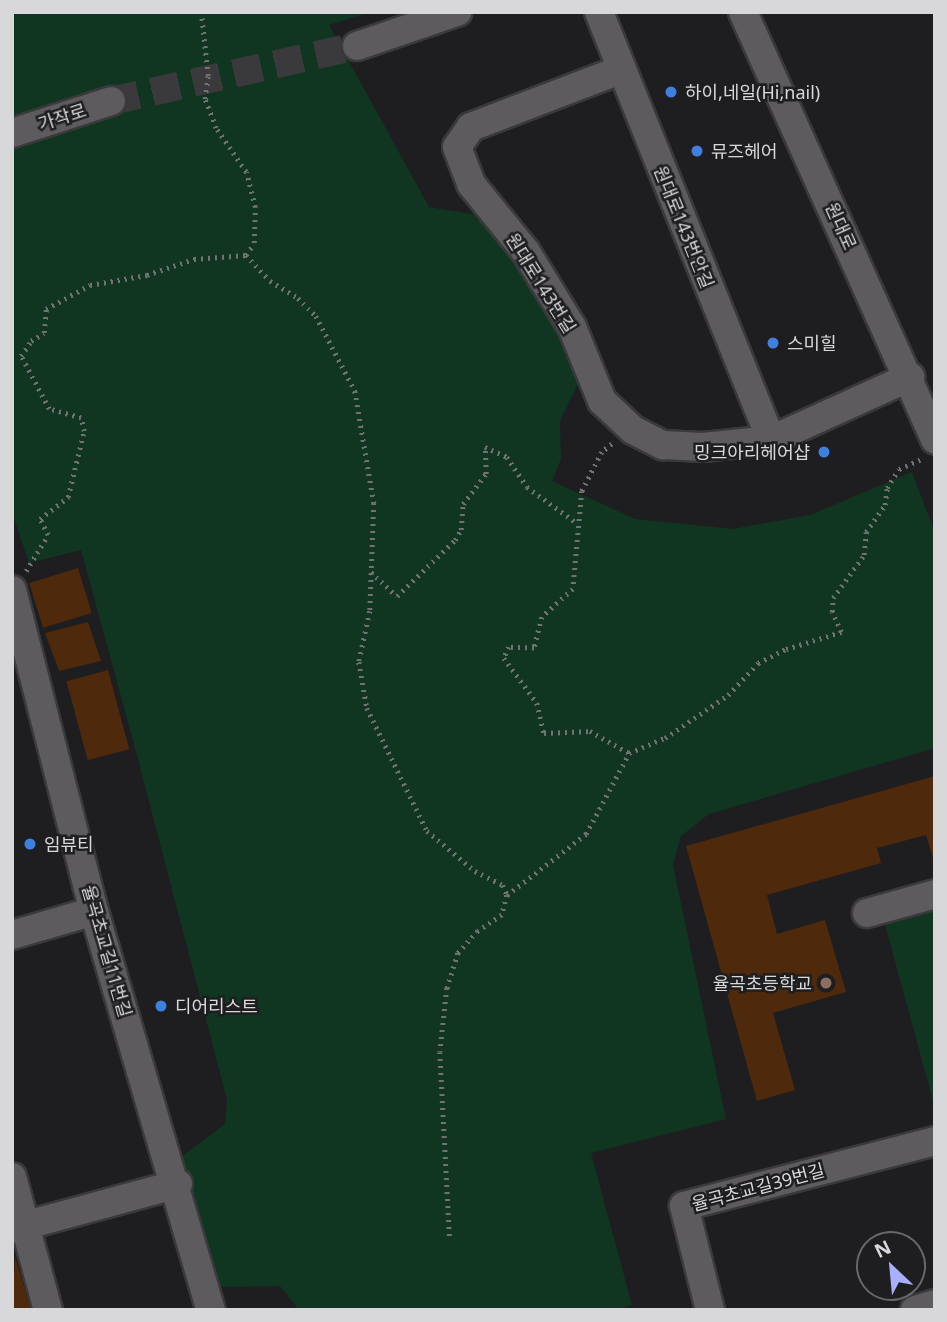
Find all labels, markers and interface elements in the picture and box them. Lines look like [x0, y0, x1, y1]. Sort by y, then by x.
place label: 하이,네일(Hi,nail) [685, 81, 820, 103]
marker: 하이,네일(Hi,nail) [663, 84, 679, 100]
street label: 가작로 [35, 99, 89, 135]
place label: 뮤즈헤어 [711, 140, 777, 162]
marker: 뮤즈헤어 [689, 143, 705, 159]
street label: 원대로143번안길 [650, 163, 718, 291]
street label: 원대로 [821, 199, 861, 253]
street label: 원대로143번길 [502, 229, 580, 337]
place label: 스미힐 [787, 332, 837, 354]
marker: 스미힐 [765, 335, 781, 351]
place label: 밍크아리헤어샵 [694, 441, 810, 463]
marker: 밍크아리헤어샵 [816, 444, 832, 460]
place label: 임뷰티 [44, 833, 94, 855]
marker: 임뷰티 [22, 836, 38, 852]
street label: 율곡초교길11번길 [78, 882, 136, 1020]
place label: 율곡초등학교 [713, 972, 812, 994]
marker: 율곡초등학교 [818, 975, 834, 991]
place label: 디어리스트 [175, 995, 258, 1017]
marker: 디어리스트 [153, 998, 169, 1014]
street label: 율곡초교길39번길 [689, 1159, 827, 1215]
north arrow [856, 1231, 926, 1301]
text: N [870, 1234, 895, 1264]

